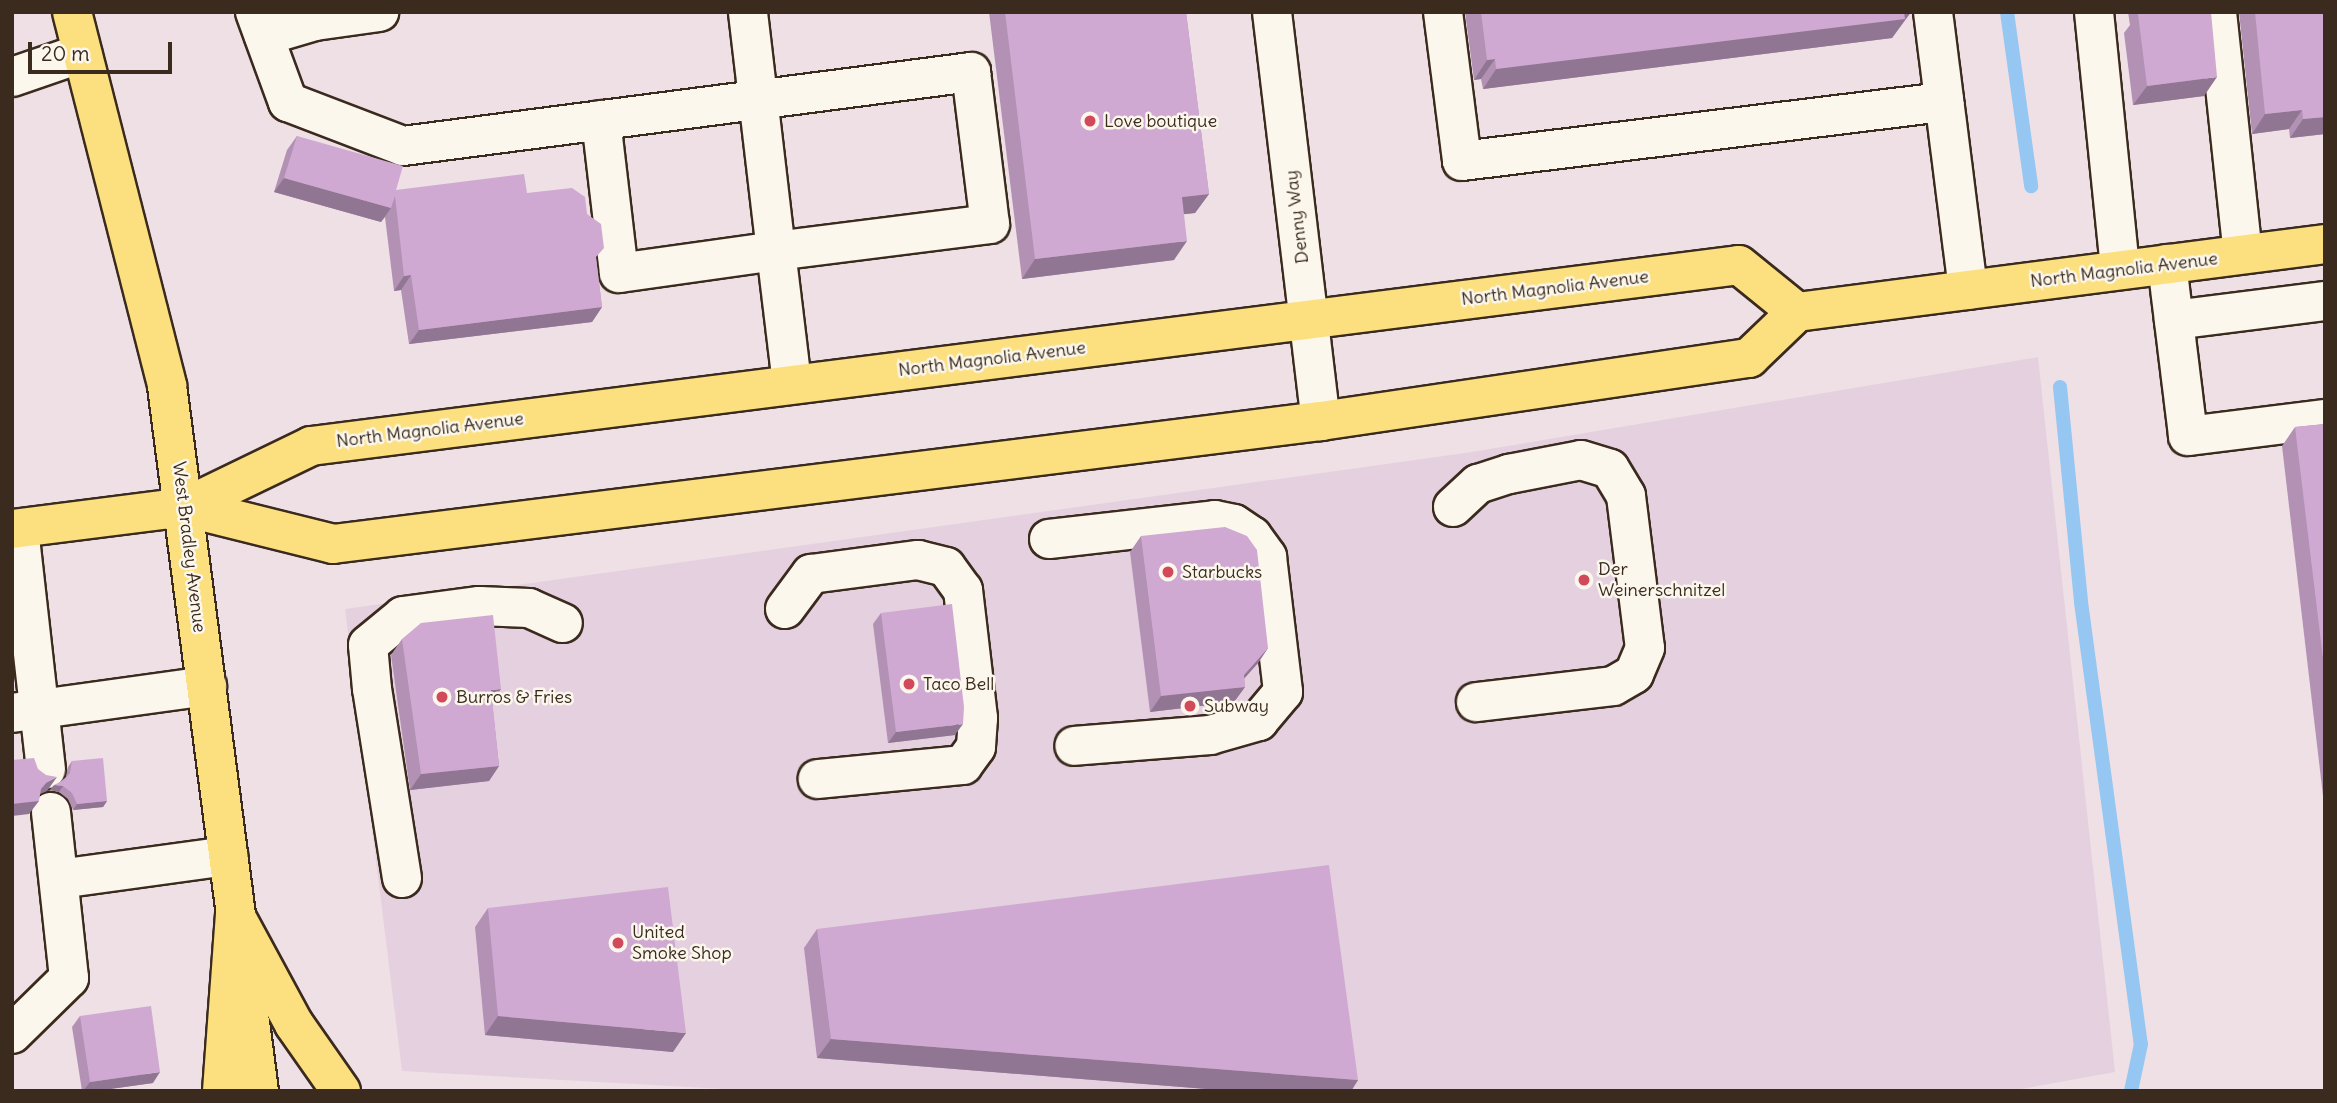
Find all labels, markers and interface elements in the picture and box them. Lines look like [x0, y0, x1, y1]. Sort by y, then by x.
scale bar [32, 28, 175, 72]
text: 20 m [41, 40, 90, 67]
place label: Love boutique [1104, 110, 1217, 132]
marker: Love boutique [1082, 113, 1098, 129]
street label: Denny Way [1281, 169, 1313, 265]
street label: North Magnolia Avenue [2029, 248, 2219, 292]
street label: North Magnolia Avenue [1460, 266, 1650, 310]
street label: North Magnolia Avenue [897, 337, 1087, 381]
street label: North Magnolia Avenue [335, 408, 525, 452]
street label: West Bradley Avenue [168, 460, 210, 634]
place label: Der Weinerschnitzel [1598, 559, 1725, 602]
place label: Starbucks [1182, 561, 1262, 583]
marker: Starbucks [1160, 564, 1176, 580]
marker: Der Weinerschnitzel [1576, 572, 1592, 588]
place label: Taco Bell [923, 673, 994, 695]
marker: Taco Bell [901, 676, 917, 692]
place label: Burros & Fries [456, 686, 572, 708]
marker: Burros & Fries [434, 689, 450, 705]
place label: Subway [1204, 695, 1269, 717]
marker: Subway [1182, 698, 1198, 714]
place label: United Smoke Shop [632, 922, 732, 964]
marker: United Smoke Shop [610, 935, 626, 951]

